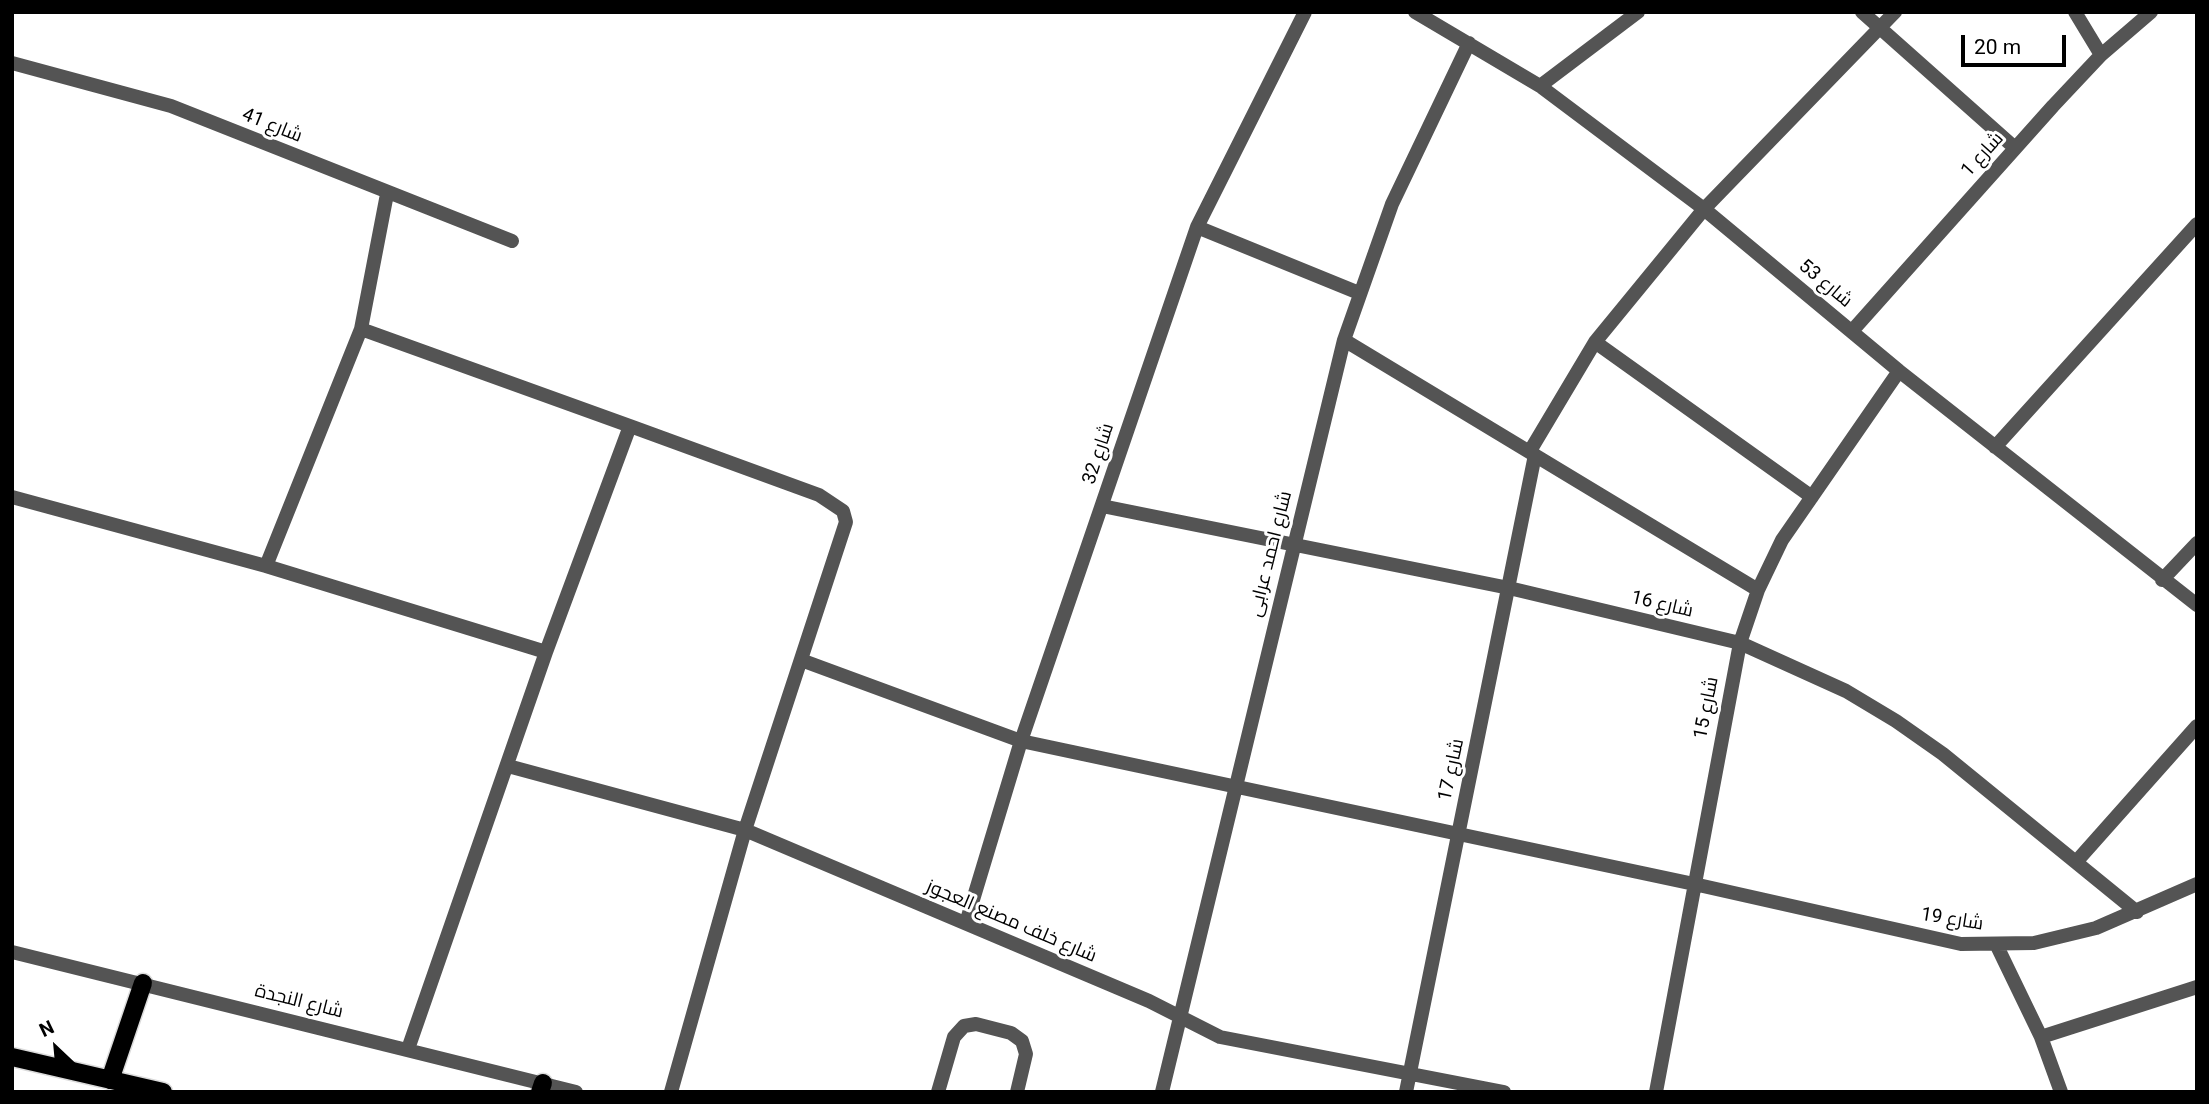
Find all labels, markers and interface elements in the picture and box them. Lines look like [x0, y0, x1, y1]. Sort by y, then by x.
scale bar [1964, 21, 2069, 65]
text: 20 m [1974, 35, 2021, 59]
street label: شارع 41 [239, 104, 305, 148]
street label: شارع 1 [1957, 128, 2009, 182]
street label: شارع 53 [1794, 255, 1856, 313]
street label: شارع 32 [1078, 421, 1120, 487]
street label: شارع احمد عرابى [1244, 489, 1298, 619]
street label: شارع 16 [1629, 587, 1695, 623]
street label: شارع 15 [1690, 675, 1724, 741]
street label: شارع 17 [1434, 737, 1470, 803]
street label: شارع خلف مصنع العجوز [922, 876, 1100, 968]
street label: شارع 19 [1919, 904, 1985, 936]
street label: شارع النجدة [253, 980, 345, 1024]
north arrow [21, 1013, 91, 1083]
text: N [36, 1015, 58, 1042]

